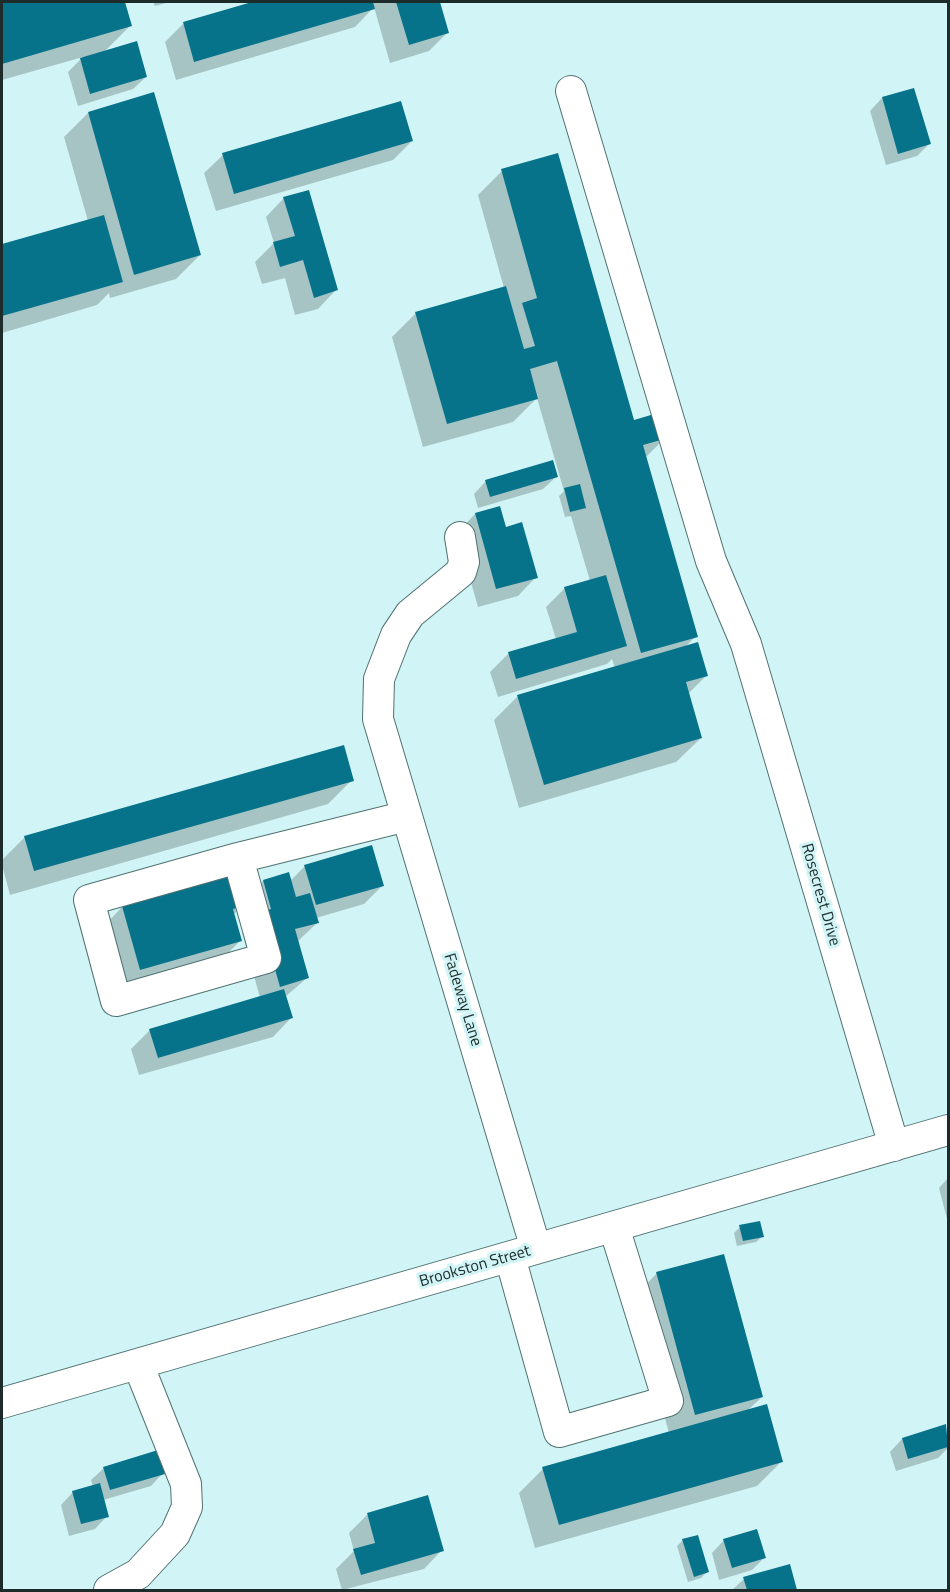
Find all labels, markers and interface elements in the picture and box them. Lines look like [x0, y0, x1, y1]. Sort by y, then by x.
street label: Rosecrest Drive [796, 842, 844, 948]
street label: Fadeway Lane [439, 951, 485, 1049]
street label: Brookston Street [417, 1242, 533, 1292]

